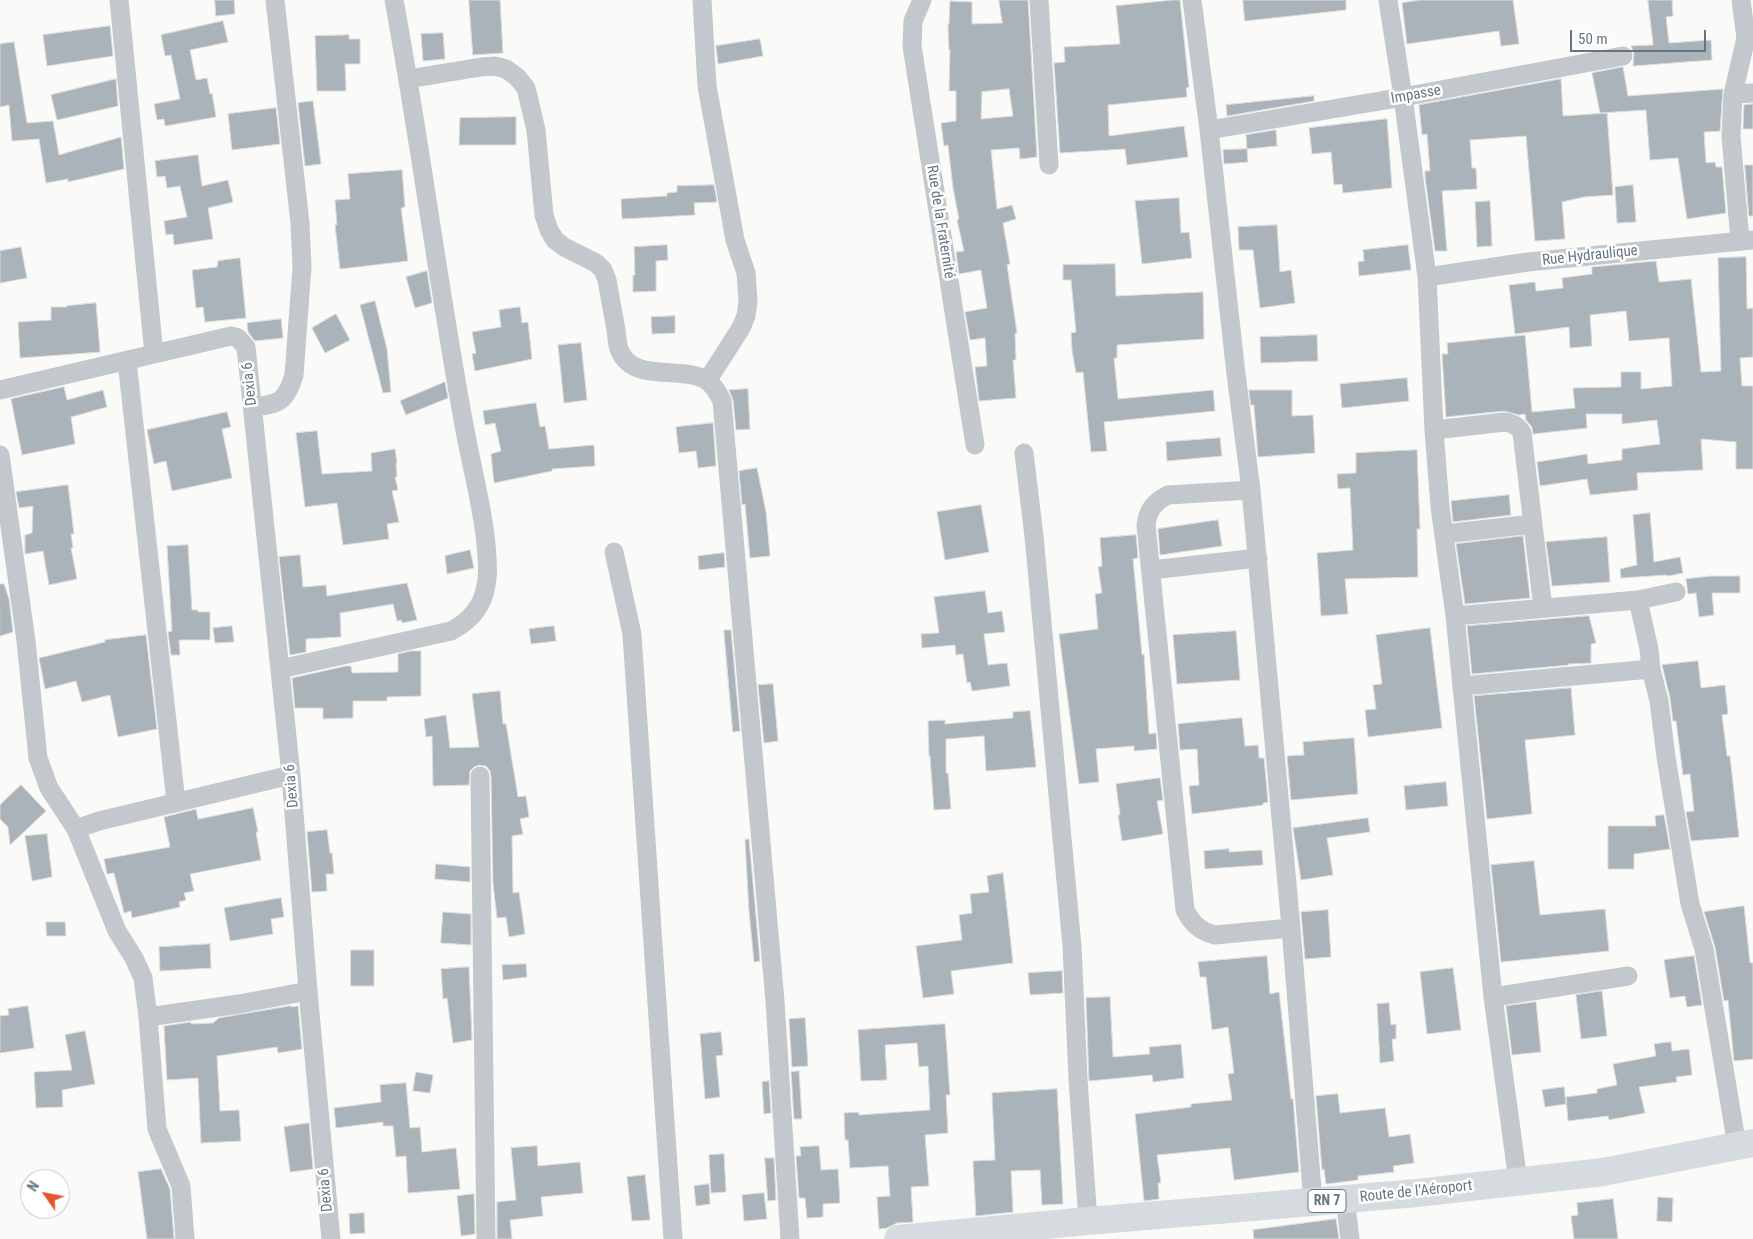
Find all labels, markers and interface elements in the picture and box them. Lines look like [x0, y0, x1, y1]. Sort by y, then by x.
scale bar [1573, 20, 1709, 52]
text: 50 m [1578, 30, 1608, 48]
street label: Impasse [1390, 82, 1442, 108]
street label: Rue de la Fraternité [922, 164, 958, 280]
street label: Rue Hydraulique [1541, 242, 1639, 270]
street label: Dexia 6 [239, 361, 261, 407]
street label: Dexia 6 [281, 763, 303, 809]
street label: Dexia 6 [315, 1167, 337, 1213]
north arrow [20, 1169, 70, 1219]
street label: Route de l’Aéroport [1359, 1177, 1473, 1207]
text: N [24, 1178, 42, 1194]
road number: RN 7 [1308, 1190, 1346, 1212]

